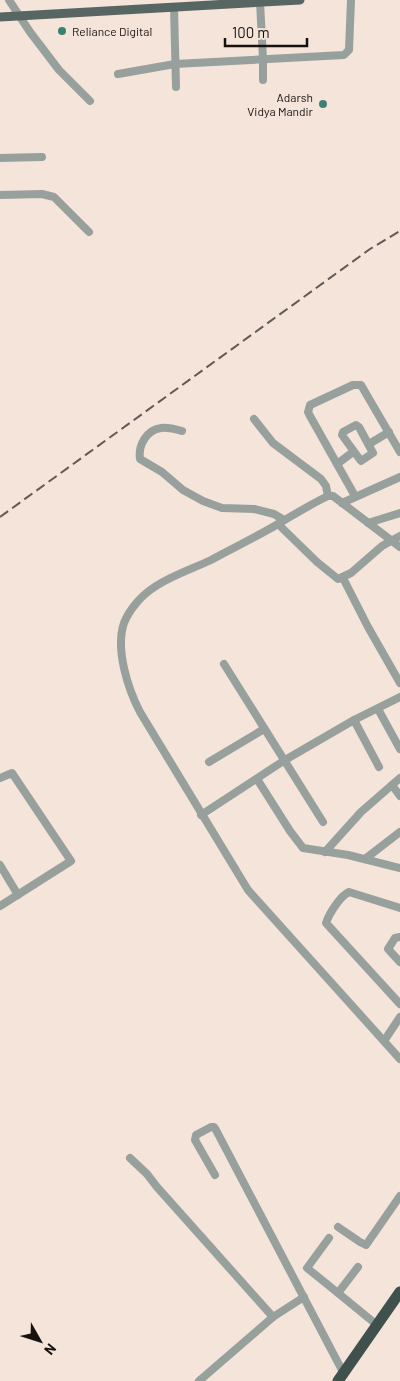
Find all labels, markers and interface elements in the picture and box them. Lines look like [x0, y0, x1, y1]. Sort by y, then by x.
scale bar [225, 15, 308, 47]
text: 100 m [232, 23, 270, 41]
place label: Reliance Digital [72, 24, 152, 38]
marker: Reliance Digital [56, 25, 68, 37]
place label: Adarsh Vidya Mandir [247, 90, 314, 118]
marker: Adarsh Vidya Mandir [317, 98, 329, 110]
north arrow [15, 1316, 65, 1366]
text: N [41, 1341, 60, 1358]

